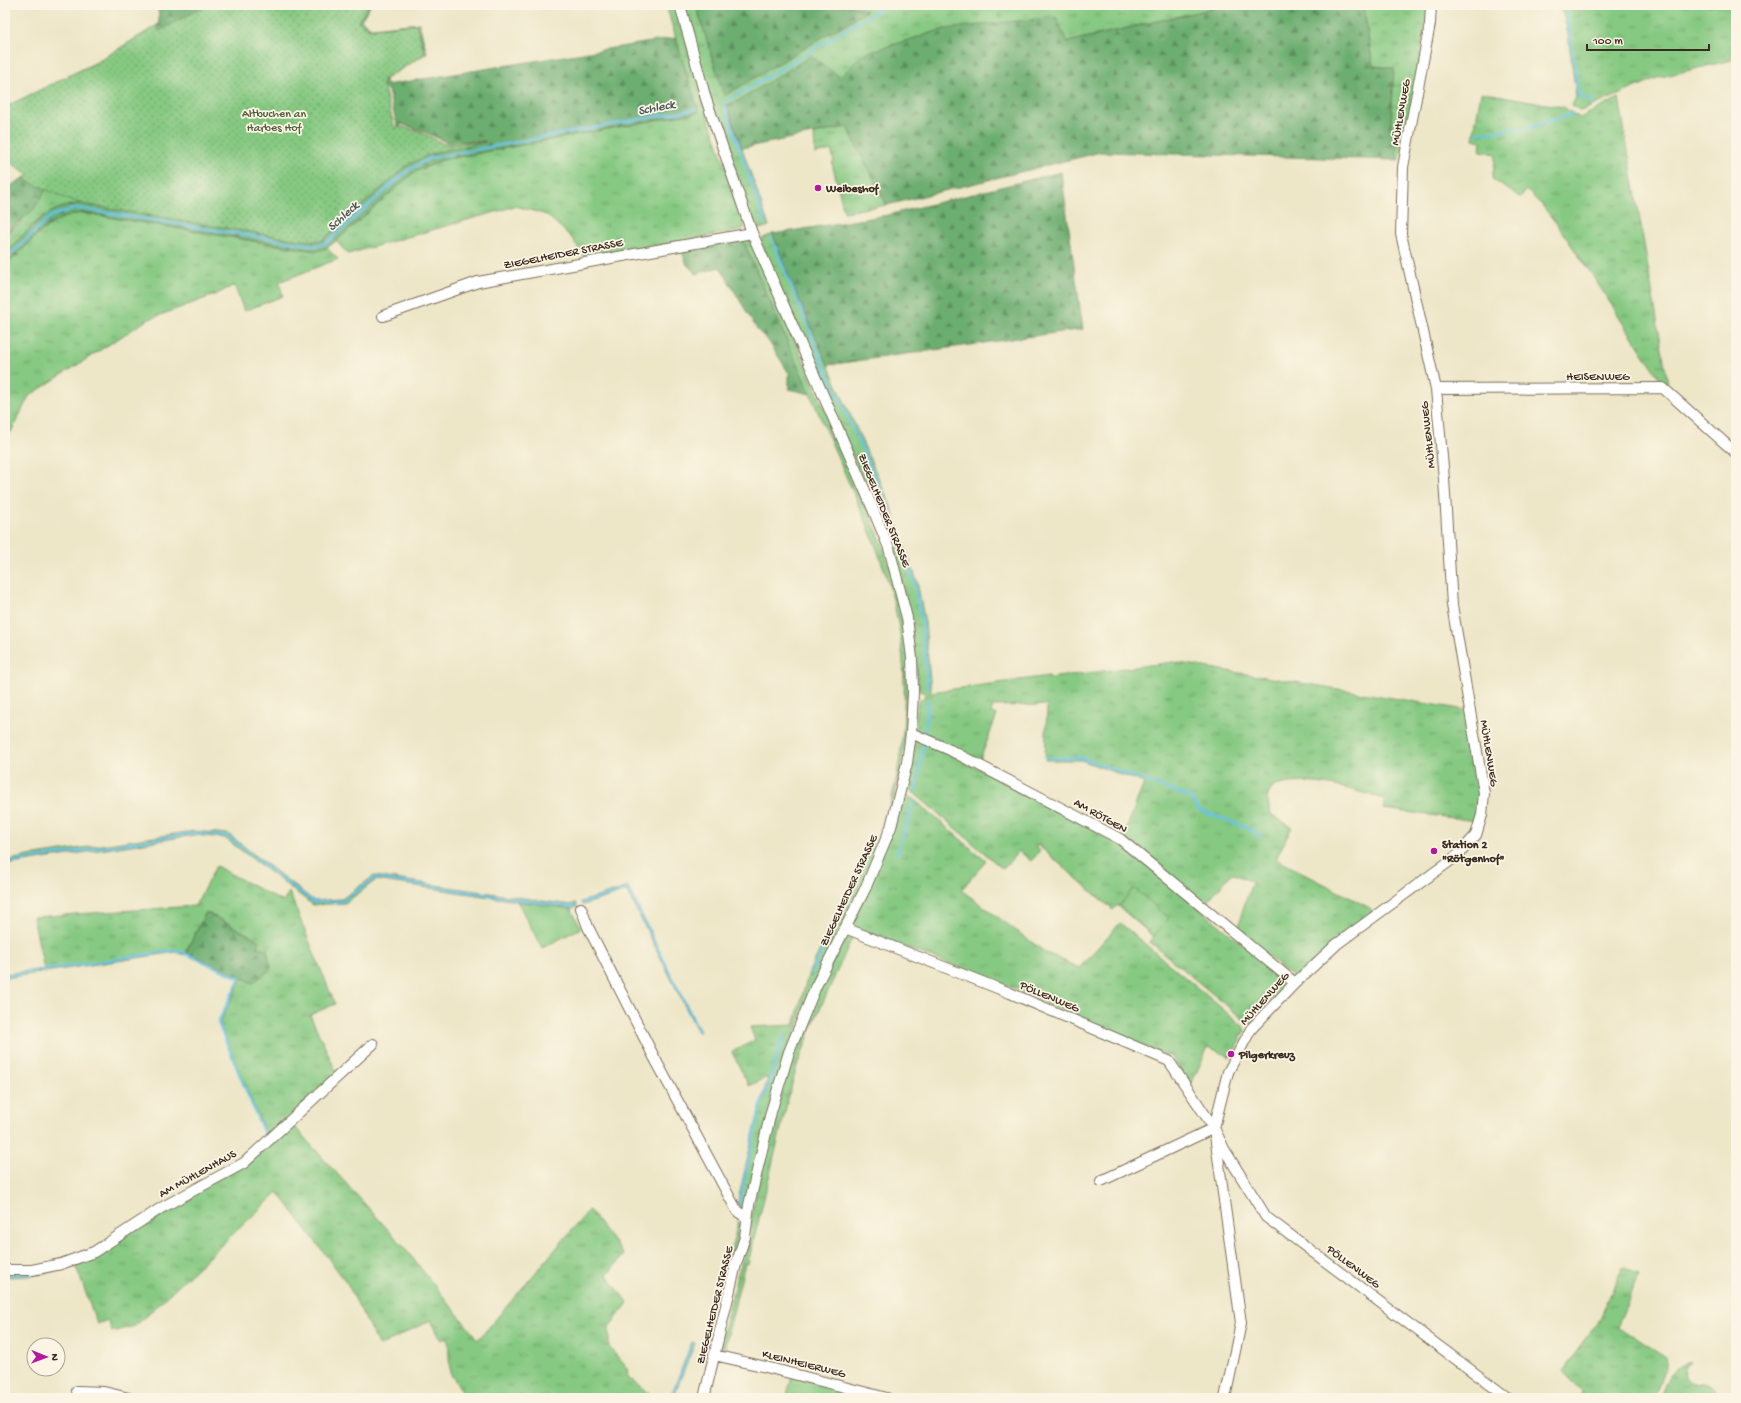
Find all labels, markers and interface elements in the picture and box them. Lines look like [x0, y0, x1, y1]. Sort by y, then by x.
scale bar [1587, 26, 1709, 52]
text: 100 m [1592, 35, 1623, 49]
street label: MÜHLENWEG [1389, 78, 1415, 147]
water label: Schleck [637, 97, 677, 119]
park label: Altbuchen an Harbes Hof [242, 108, 306, 136]
marker: Weibeshof [813, 183, 823, 193]
place label: Weibeshof [825, 183, 880, 197]
water label: Schleck [325, 198, 363, 235]
street label: ZIEGELHEIDER STRASSE [502, 236, 625, 273]
street label: HEISENWEG [1566, 371, 1630, 385]
street label: MÜHLENWEG [1418, 400, 1439, 469]
street label: ZIEGELHEIDER STRASSE [854, 452, 913, 570]
street label: MÜHLENWEG [1476, 719, 1500, 788]
street label: AM RÖTGEN [1071, 796, 1129, 837]
street label: ZIEGELHEIDER STRASSE [818, 832, 882, 949]
place label: Station 2 "Rötgenhof" [1442, 839, 1504, 867]
marker: Station 2 "Rötgenhof" [1429, 846, 1439, 856]
street label: MÜHLENWEG [1238, 969, 1293, 1029]
street label: PÖLLENWEG [1016, 979, 1081, 1017]
marker: Pilgerkreuz [1226, 1049, 1236, 1059]
place label: Pilgerkreuz [1238, 1049, 1296, 1063]
street label: AM MÜHLENHAUS [157, 1147, 240, 1202]
street label: PÖLLENWEG [1323, 1242, 1383, 1292]
street label: ZIEGELHEIDER STRASSE [694, 1244, 738, 1366]
north arrow [26, 1337, 66, 1377]
street label: KLEINHEIERWEG [760, 1348, 847, 1382]
text: N [48, 1353, 60, 1361]

